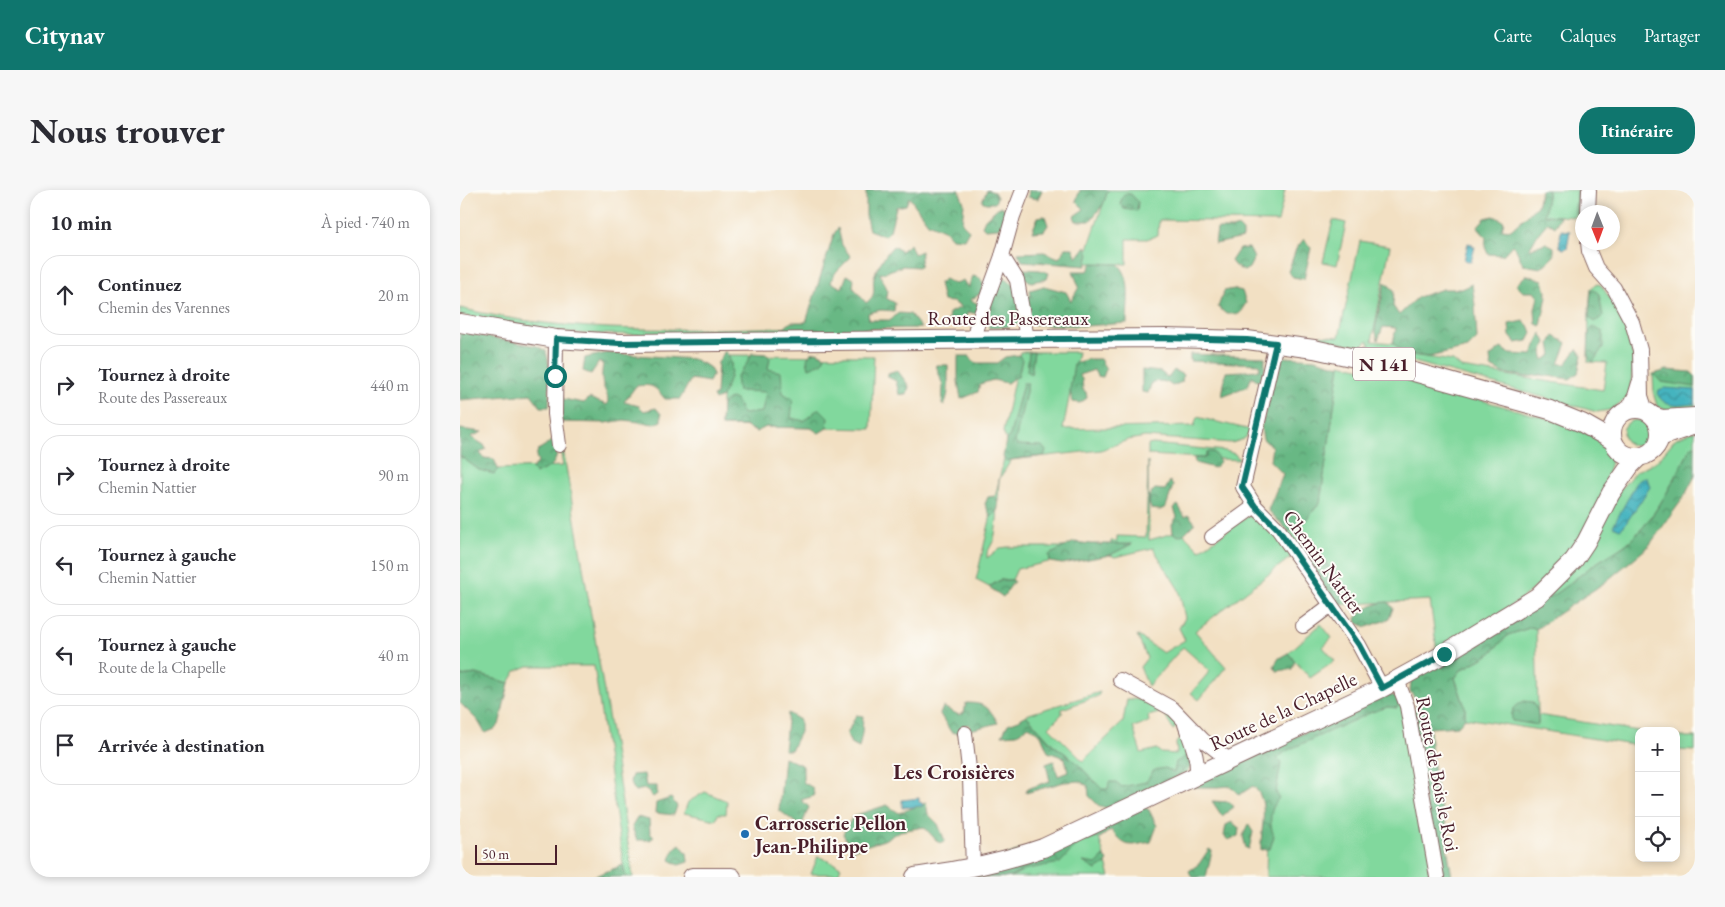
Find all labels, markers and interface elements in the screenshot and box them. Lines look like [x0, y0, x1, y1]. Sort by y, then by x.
text: Citynav [25, 20, 105, 51]
text: Carte [1493, 24, 1532, 47]
text: Calques [1560, 24, 1616, 47]
text: Partager [1644, 24, 1700, 47]
button: Itinéraire [1579, 107, 1695, 154]
text: Nous trouver [30, 108, 225, 153]
north arrow [1575, 205, 1620, 250]
text: 10 min [50, 209, 112, 236]
text: À pied · 740 m [321, 212, 410, 233]
text: Continuez [98, 272, 182, 297]
icon: ahead [51, 281, 79, 309]
text: 20 m [378, 285, 409, 306]
text: Chemin des Varennes [98, 297, 230, 318]
street label: Route des Passereaux [927, 305, 1089, 331]
road number: N 141 [1353, 347, 1415, 380]
text: Tournez à droite [98, 362, 230, 387]
route start [544, 365, 567, 388]
icon: right [51, 371, 79, 399]
text: 440 m [370, 375, 409, 396]
text: Route des Passereaux [98, 387, 227, 408]
text: Tournez à droite [98, 452, 230, 477]
icon: right [51, 461, 79, 489]
text: 90 m [378, 465, 409, 486]
text: Chemin Nattier [98, 477, 196, 498]
street label: Chemin Nattier [1277, 505, 1371, 620]
text: Tournez à gauche [98, 542, 236, 567]
icon: left [51, 551, 79, 579]
text: 150 m [370, 555, 409, 576]
text: Chemin Nattier [98, 567, 196, 588]
text: Tournez à gauche [98, 632, 236, 657]
icon: left [51, 641, 79, 669]
route end [1433, 643, 1456, 666]
text: 40 m [378, 645, 409, 666]
text: Route de la Chapelle [98, 657, 226, 678]
street label: Route de la Chapelle [1205, 665, 1361, 756]
street label: Route de Bois le Roi [1410, 694, 1466, 854]
map controls [1635, 727, 1680, 862]
button: + [1635, 727, 1680, 772]
icon: arrive [51, 731, 79, 759]
text: Arrivée à destination [98, 733, 265, 758]
district label: Les Croisières [893, 758, 1015, 785]
button: − [1635, 772, 1680, 817]
place label: Carrosserie Pellon Jean-Philippe [753, 810, 906, 859]
button: locate [1635, 817, 1680, 862]
marker: Carrosserie Pellon Jean-Philippe [739, 828, 751, 840]
scale bar [475, 842, 558, 865]
text: 50 m [482, 845, 509, 863]

